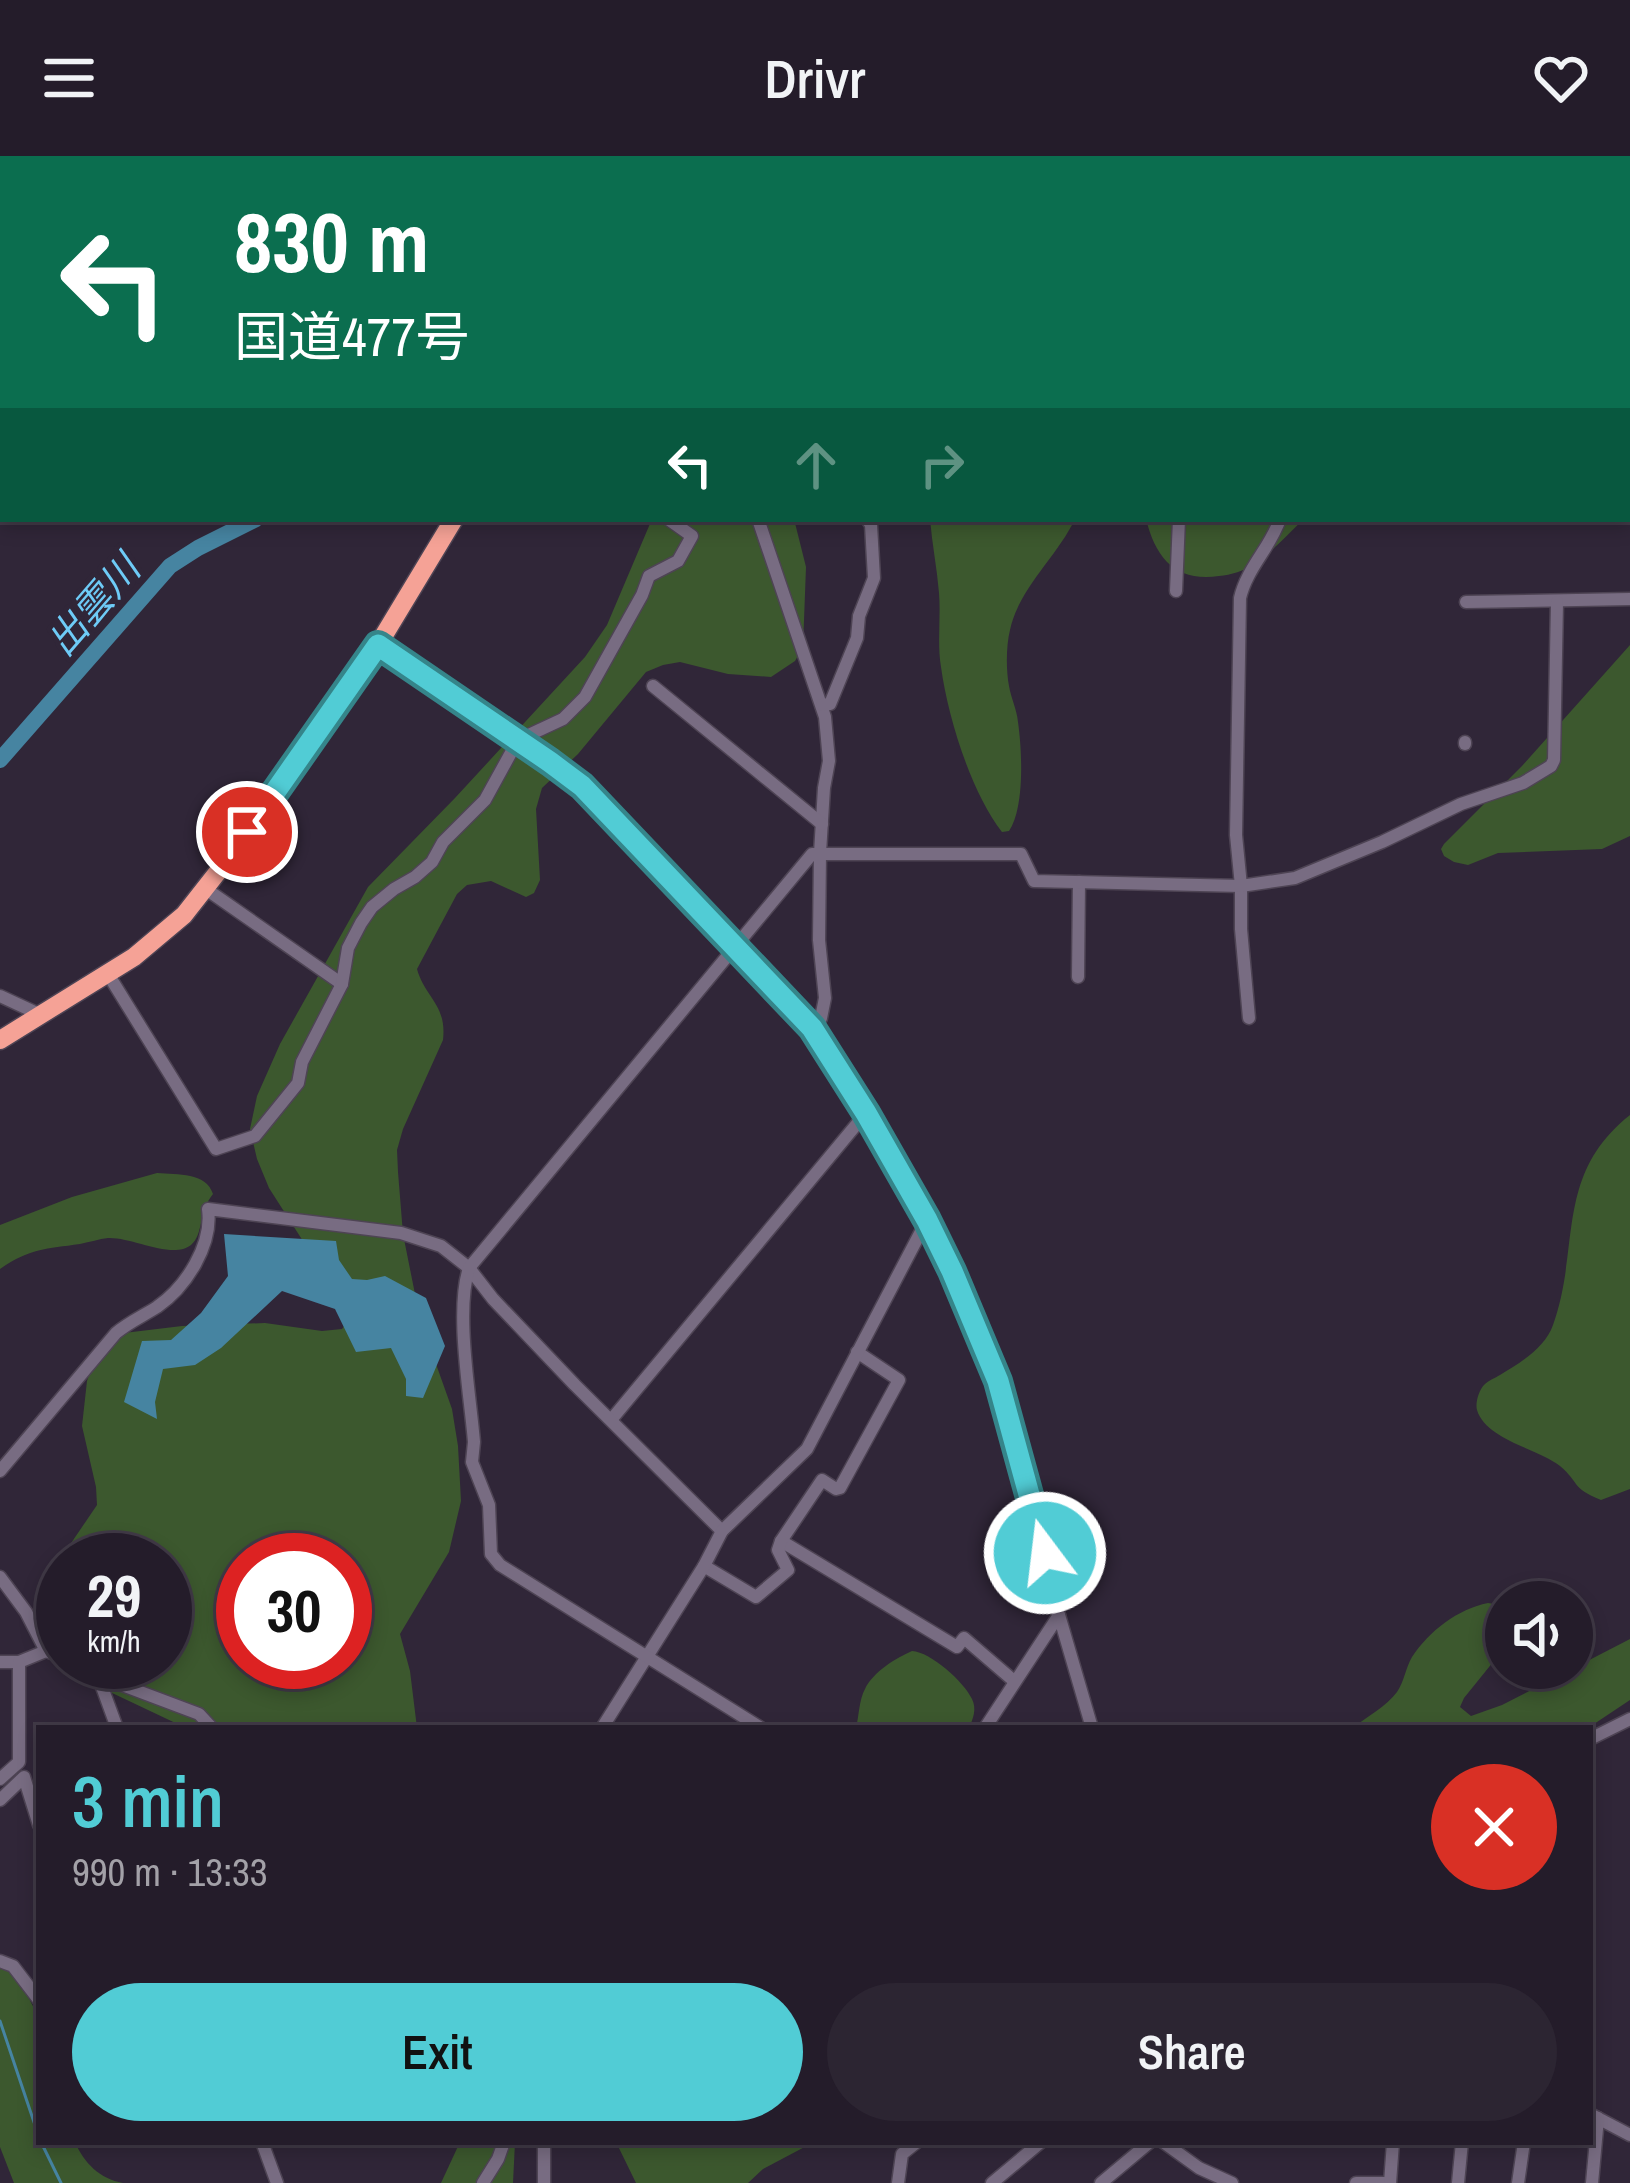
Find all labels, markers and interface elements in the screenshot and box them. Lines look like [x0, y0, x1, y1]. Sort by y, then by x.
text: Drivr [765, 42, 865, 115]
icon: menu [36, 45, 102, 111]
icon: heart [1528, 45, 1594, 111]
text: 830 m [234, 185, 429, 298]
icon: left [36, 204, 192, 360]
text: 国道477号 [234, 300, 470, 373]
icon: left [657, 432, 723, 498]
icon: ahead [783, 432, 849, 498]
icon: right [909, 432, 975, 498]
water label: 出雲川 [35, 541, 154, 666]
pin [196, 781, 298, 883]
icon: arrive [214, 799, 280, 865]
position arrow [982, 1490, 1108, 1616]
speed limit sign: 30 [216, 1533, 372, 1689]
text: 29 [87, 1555, 141, 1636]
map controls [1485, 1581, 1593, 1689]
button: sound [1485, 1581, 1593, 1689]
text: km/h [87, 1621, 141, 1661]
text: 3 min [72, 1752, 224, 1849]
button: close [1431, 1764, 1557, 1890]
text: 990 m · 13:33 [72, 1846, 268, 1898]
button: Exit [72, 1983, 803, 2121]
button: Share [827, 1983, 1557, 2121]

